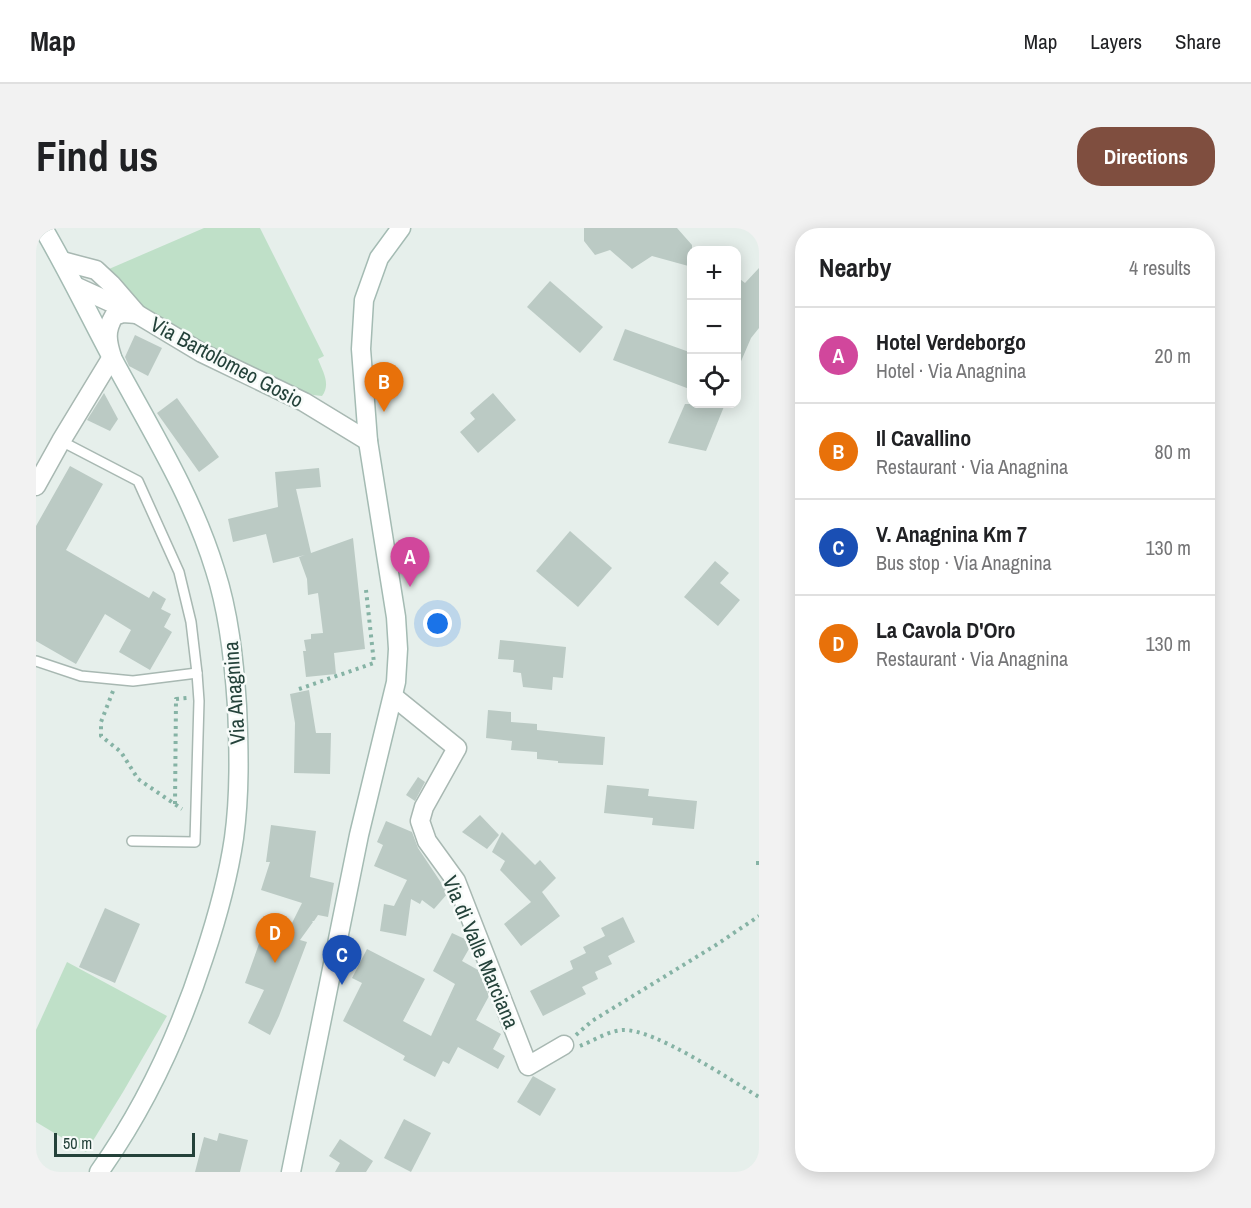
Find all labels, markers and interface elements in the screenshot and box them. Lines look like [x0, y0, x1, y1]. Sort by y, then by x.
text: Map [30, 22, 76, 60]
text: Map [1024, 27, 1057, 56]
text: Layers [1090, 27, 1142, 56]
text: Share [1175, 27, 1221, 56]
button: Directions [1077, 127, 1215, 186]
text: Find us [36, 128, 158, 184]
map controls [687, 246, 741, 408]
button: + [687, 246, 741, 300]
text: Nearby [819, 250, 891, 285]
text: 4 results [1129, 254, 1191, 281]
button: − [687, 300, 741, 354]
street label: Via Bartolomeo Gosio [146, 309, 308, 415]
text: Hotel Verdeborgo [876, 327, 1026, 357]
text: A [833, 342, 844, 369]
text: 20 m [1155, 342, 1191, 369]
button: locate [687, 354, 741, 408]
text: Hotel · Via Anagnina [876, 357, 1026, 384]
pin: B [364, 362, 404, 412]
text: Il Cavallino [876, 423, 971, 453]
text: B [833, 438, 844, 465]
text: 80 m [1155, 438, 1191, 465]
text: Restaurant · Via Anagnina [876, 453, 1068, 480]
text: V. Anagnina Km 7 [876, 519, 1027, 549]
text: C [833, 534, 844, 561]
text: 130 m [1145, 534, 1191, 561]
pin: A [390, 538, 430, 587]
text: Bus stop · Via Anagnina [876, 549, 1052, 576]
your location [423, 609, 452, 638]
text: La Cavola D'Oro [876, 615, 1016, 645]
text: D [833, 630, 844, 657]
text: 130 m [1145, 630, 1191, 657]
street label: Via Anagnina [216, 640, 252, 745]
text: Restaurant · Via Anagnina [876, 645, 1068, 672]
street label: Via di Valle Marciana [436, 871, 526, 1033]
pin: D [256, 914, 294, 963]
pin: C [322, 936, 362, 985]
scale bar [54, 1130, 195, 1158]
text: 50 m [63, 1132, 92, 1154]

